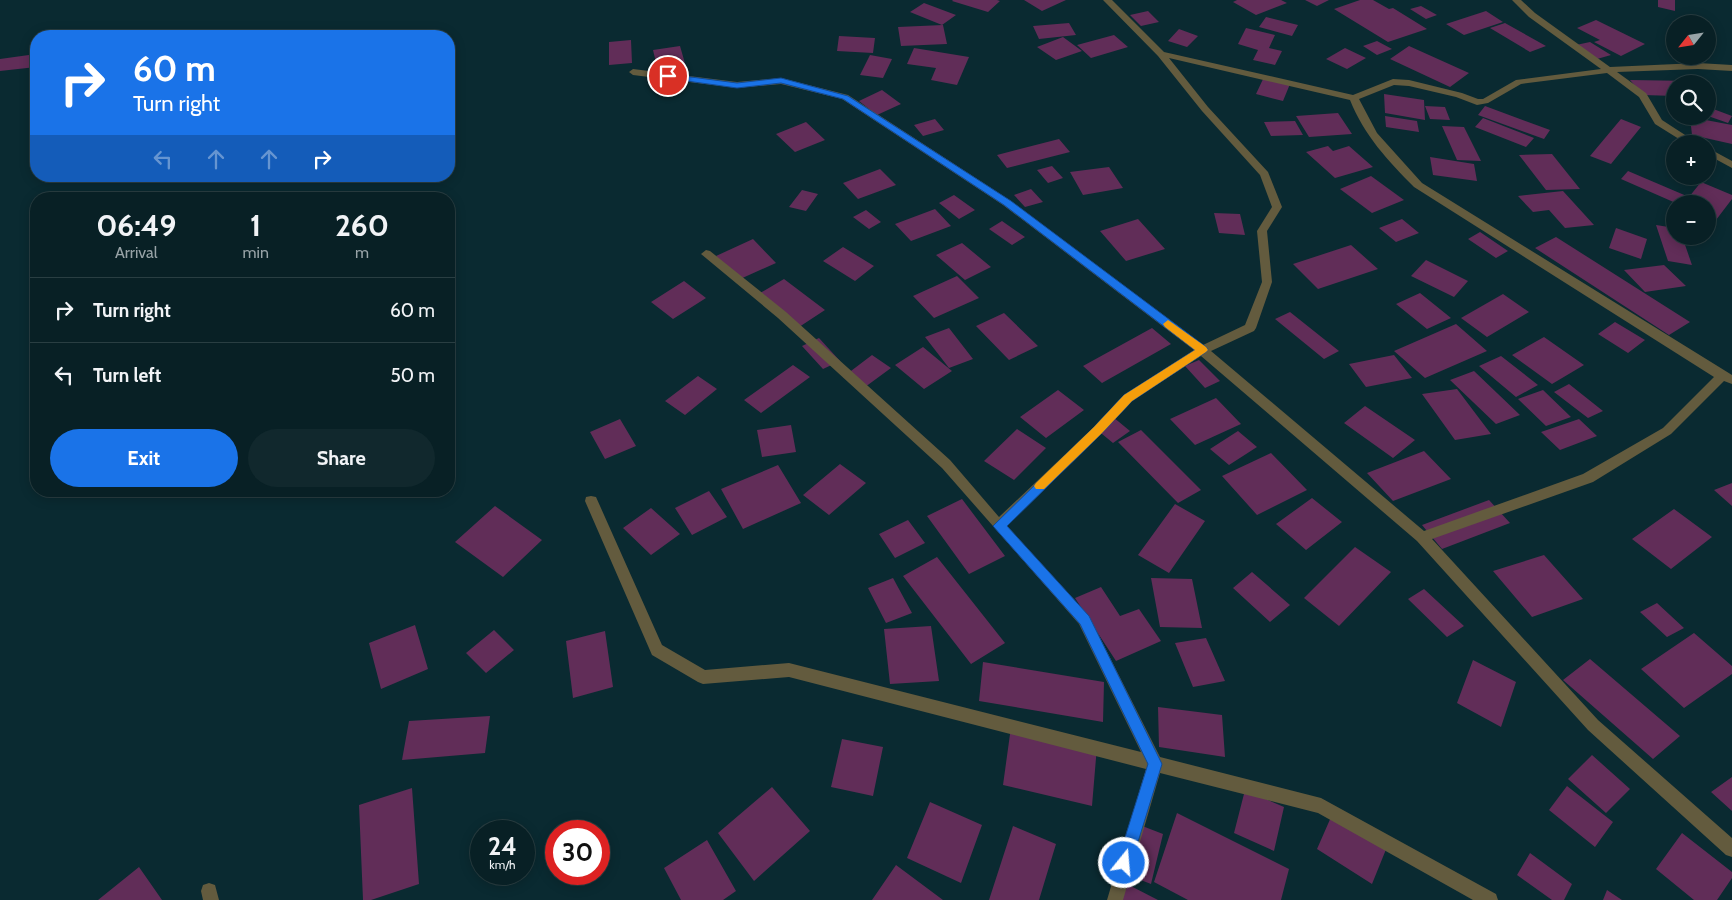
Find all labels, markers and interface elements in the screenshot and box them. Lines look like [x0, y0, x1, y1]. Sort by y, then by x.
north arrow [1666, 15, 1716, 65]
map controls [1666, 15, 1716, 245]
text: 60 m [133, 47, 216, 90]
icon: right [50, 50, 115, 115]
pin [647, 55, 689, 97]
icon: arrive [654, 62, 682, 90]
button: search [1666, 75, 1716, 125]
text: Turn right [133, 90, 220, 117]
button: + [1666, 135, 1716, 185]
icon: left [149, 145, 177, 173]
icon: ahead [202, 145, 230, 173]
icon: ahead [255, 145, 283, 173]
icon: right [308, 145, 336, 173]
button: − [1666, 195, 1716, 245]
text: 06:49 [96, 207, 176, 244]
text: 1 [250, 207, 261, 244]
text: 260 [335, 207, 389, 244]
text: Arrival [115, 243, 158, 262]
text: min [242, 243, 269, 262]
text: m [355, 243, 369, 262]
icon: right [50, 296, 78, 324]
text: Turn right [93, 299, 171, 322]
text: 60 m [390, 299, 435, 322]
icon: left [50, 361, 78, 389]
text: Turn left [93, 364, 161, 387]
text: 50 m [391, 364, 435, 387]
button: Exit [50, 429, 238, 487]
button: Share [248, 429, 435, 487]
speed limit sign: 30 [545, 820, 610, 885]
text: 24 [488, 831, 517, 861]
position arrow [1097, 836, 1149, 888]
text: km/h [489, 857, 516, 872]

